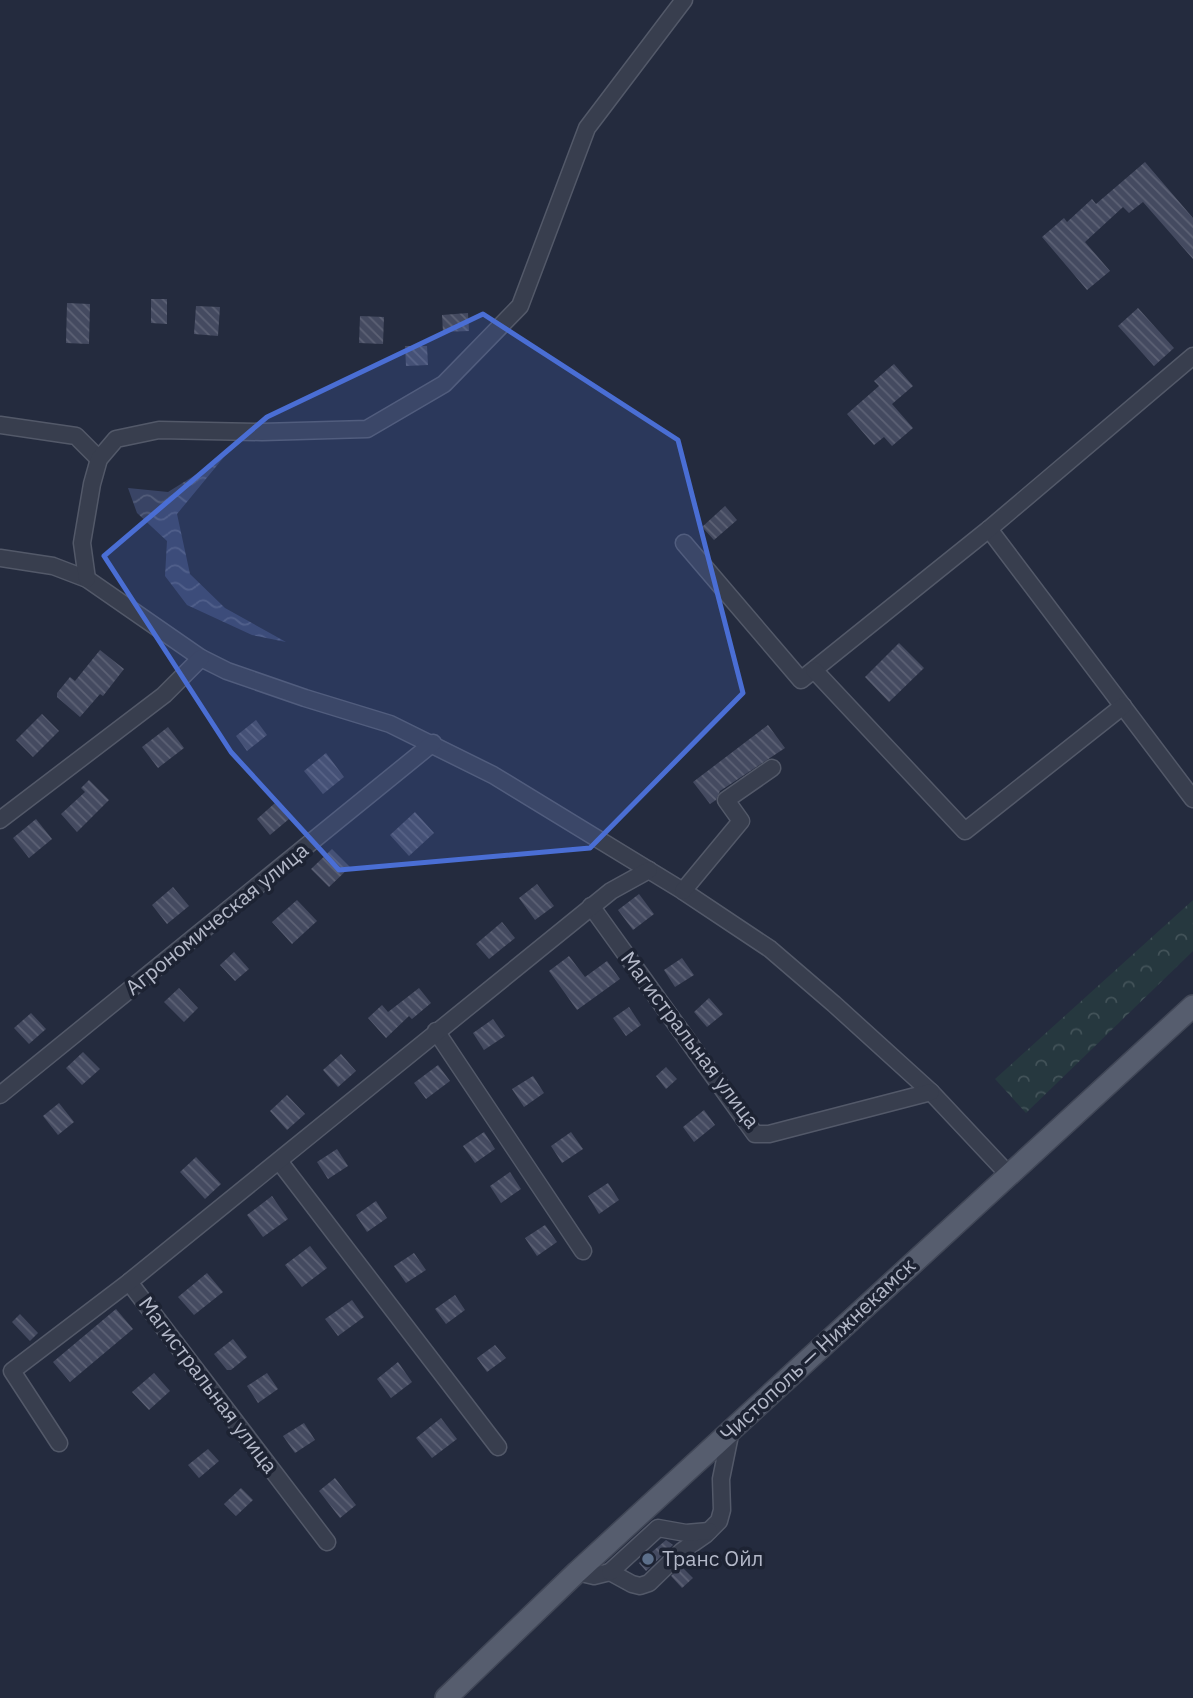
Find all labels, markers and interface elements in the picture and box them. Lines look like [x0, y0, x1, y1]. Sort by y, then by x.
street label: Агрономическая улица [119, 836, 314, 1001]
street label: Магистральная улица [615, 945, 767, 1134]
street label: Чистополь — Нижнекамск [714, 1251, 921, 1447]
street label: Магистральная улица [133, 1290, 285, 1479]
place label: Транс Ойл [662, 1544, 763, 1572]
marker: Транс Ойл [640, 1551, 656, 1567]

